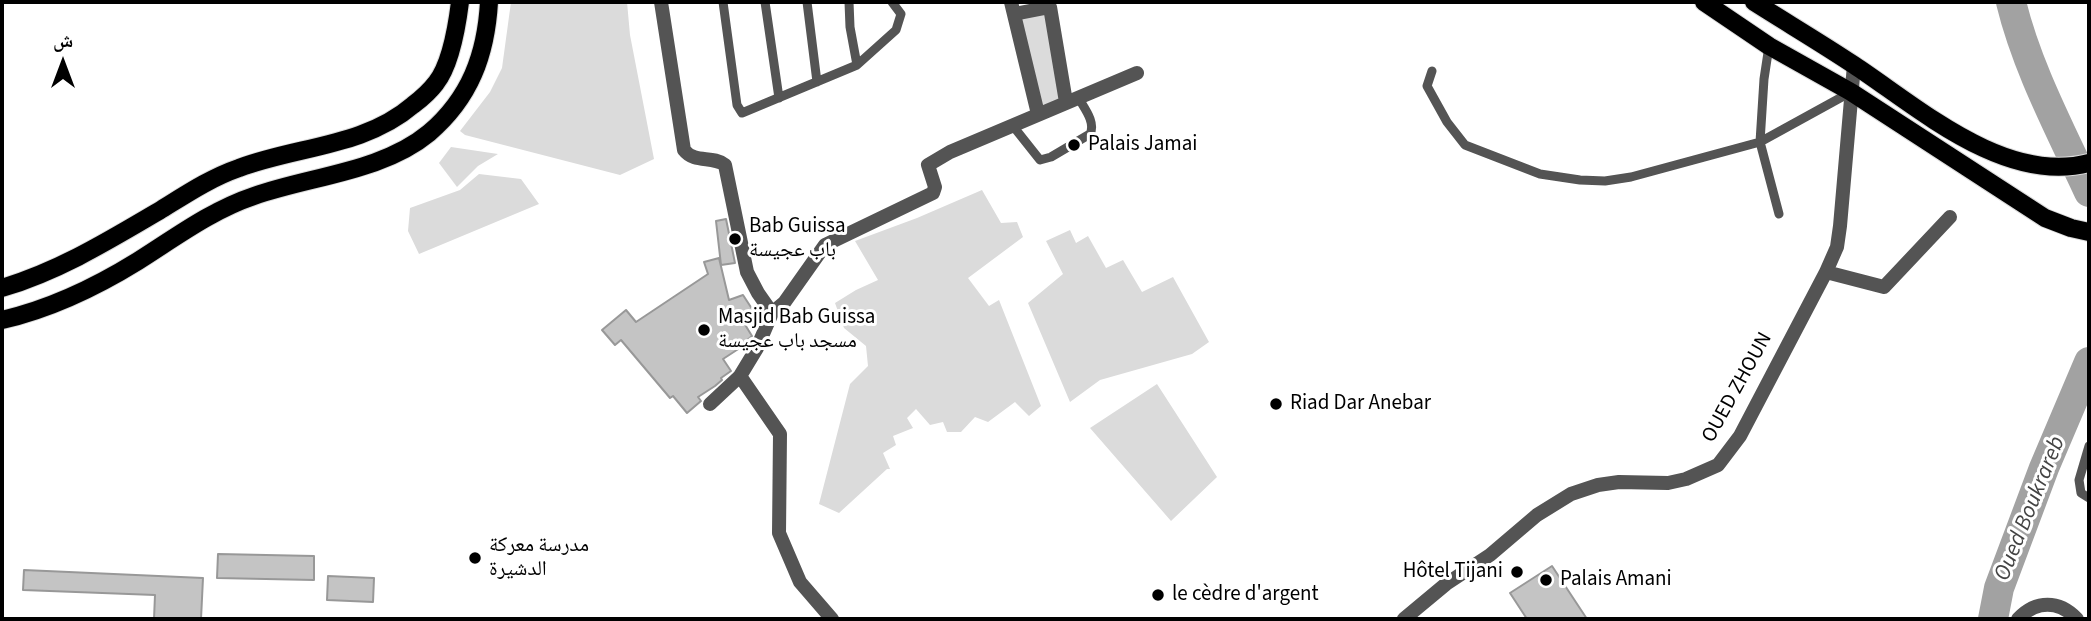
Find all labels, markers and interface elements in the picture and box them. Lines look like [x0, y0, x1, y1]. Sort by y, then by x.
north arrow [28, 28, 98, 98]
text: ش [53, 28, 73, 55]
place label: Palais Jamai [1088, 132, 1197, 158]
marker: Palais Jamai [1066, 137, 1082, 153]
place label: Bab Guissa باب عجيسة [749, 214, 845, 264]
marker: Bab Guissa باب عجيسة [727, 231, 743, 247]
place label: Masjid Bab Guissa مسجد باب عجيسة [718, 305, 875, 355]
marker: Masjid Bab Guissa مسجد باب عجيسة [696, 322, 712, 338]
street label: OUED ZHOUN [1697, 329, 1779, 447]
place label: Riad Dar Anebar [1290, 391, 1431, 417]
marker: Riad Dar Anebar [1268, 396, 1284, 412]
water label: Oued Boukrareb [1989, 433, 2073, 585]
place label: مدرسة معركة الدشيرة [489, 533, 589, 583]
marker: مدرسة معركة الدشيرة [467, 550, 483, 566]
place label: Hôtel Tijani [1403, 559, 1503, 585]
marker: Hôtel Tijani [1509, 564, 1525, 580]
place label: Palais Amani [1560, 567, 1672, 593]
marker: Palais Amani [1538, 572, 1554, 588]
place label: le cèdre d'argent [1172, 582, 1319, 608]
marker: le cèdre d'argent [1150, 587, 1166, 603]

